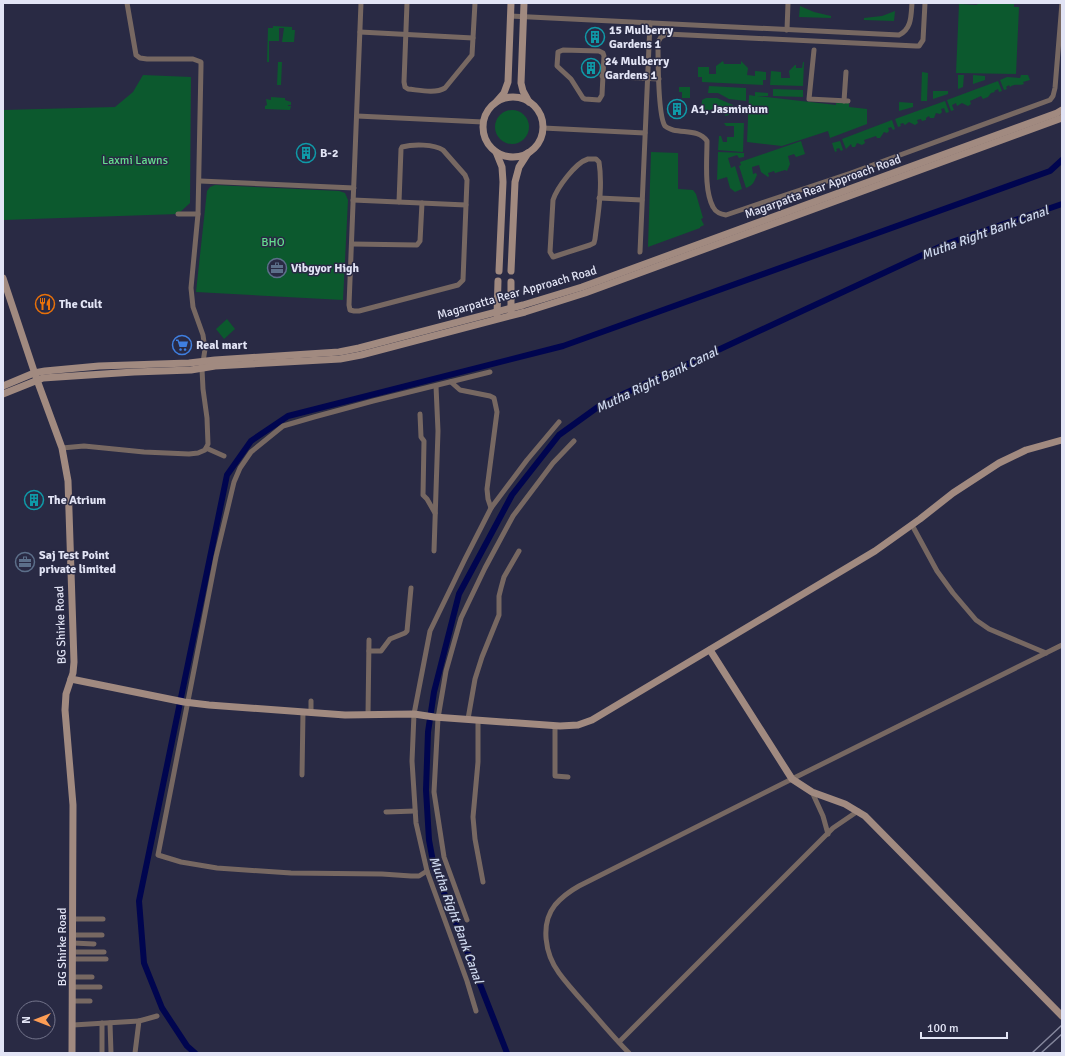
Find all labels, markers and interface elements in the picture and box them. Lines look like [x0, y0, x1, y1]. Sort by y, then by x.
place label: 15 Mulberry Gardens 1 [609, 23, 673, 52]
building icon: 15 Mulberry Gardens 1 [584, 26, 606, 48]
place label: 24 Mulberry Gardens 1 [605, 54, 669, 83]
building icon: 24 Mulberry Gardens 1 [580, 57, 602, 79]
building icon: A1, Jasminium [666, 98, 688, 120]
place label: A1, Jasminium [691, 102, 768, 117]
building icon: B-2 [295, 142, 317, 164]
place label: B-2 [320, 146, 338, 161]
street label: Magarpatta Rear Approach Road [743, 152, 903, 222]
park label: Laxmi Lawns [102, 153, 168, 168]
water label: Mutha Right Bank Canal [919, 202, 1052, 263]
park label: BHO [261, 235, 285, 250]
office icon: Vibgyor High [266, 257, 288, 279]
place label: Vibgyor High [291, 261, 359, 276]
street label: Magarpatta Rear Approach Road [436, 263, 598, 323]
restaurant icon: The Cult [34, 293, 56, 315]
place label: The Cult [59, 297, 103, 312]
supermarket icon: Real mart [171, 334, 193, 356]
place label: Real mart [196, 338, 248, 353]
water label: Mutha Right Bank Canal [593, 343, 722, 417]
building icon: The Atrium [23, 489, 45, 511]
place label: The Atrium [48, 493, 106, 508]
place label: Saj Test Point private limited [39, 548, 116, 577]
office icon: Saj Test Point private limited [14, 551, 36, 573]
street label: BG Shirke Road [52, 585, 70, 665]
water label: Mutha Right Bank Canal [426, 854, 487, 987]
street label: BG Shirke Road [55, 908, 70, 986]
north arrow [16, 1000, 56, 1040]
scale bar [921, 1014, 1007, 1040]
text: N [20, 1016, 33, 1024]
text: 100 m [927, 1021, 959, 1036]

